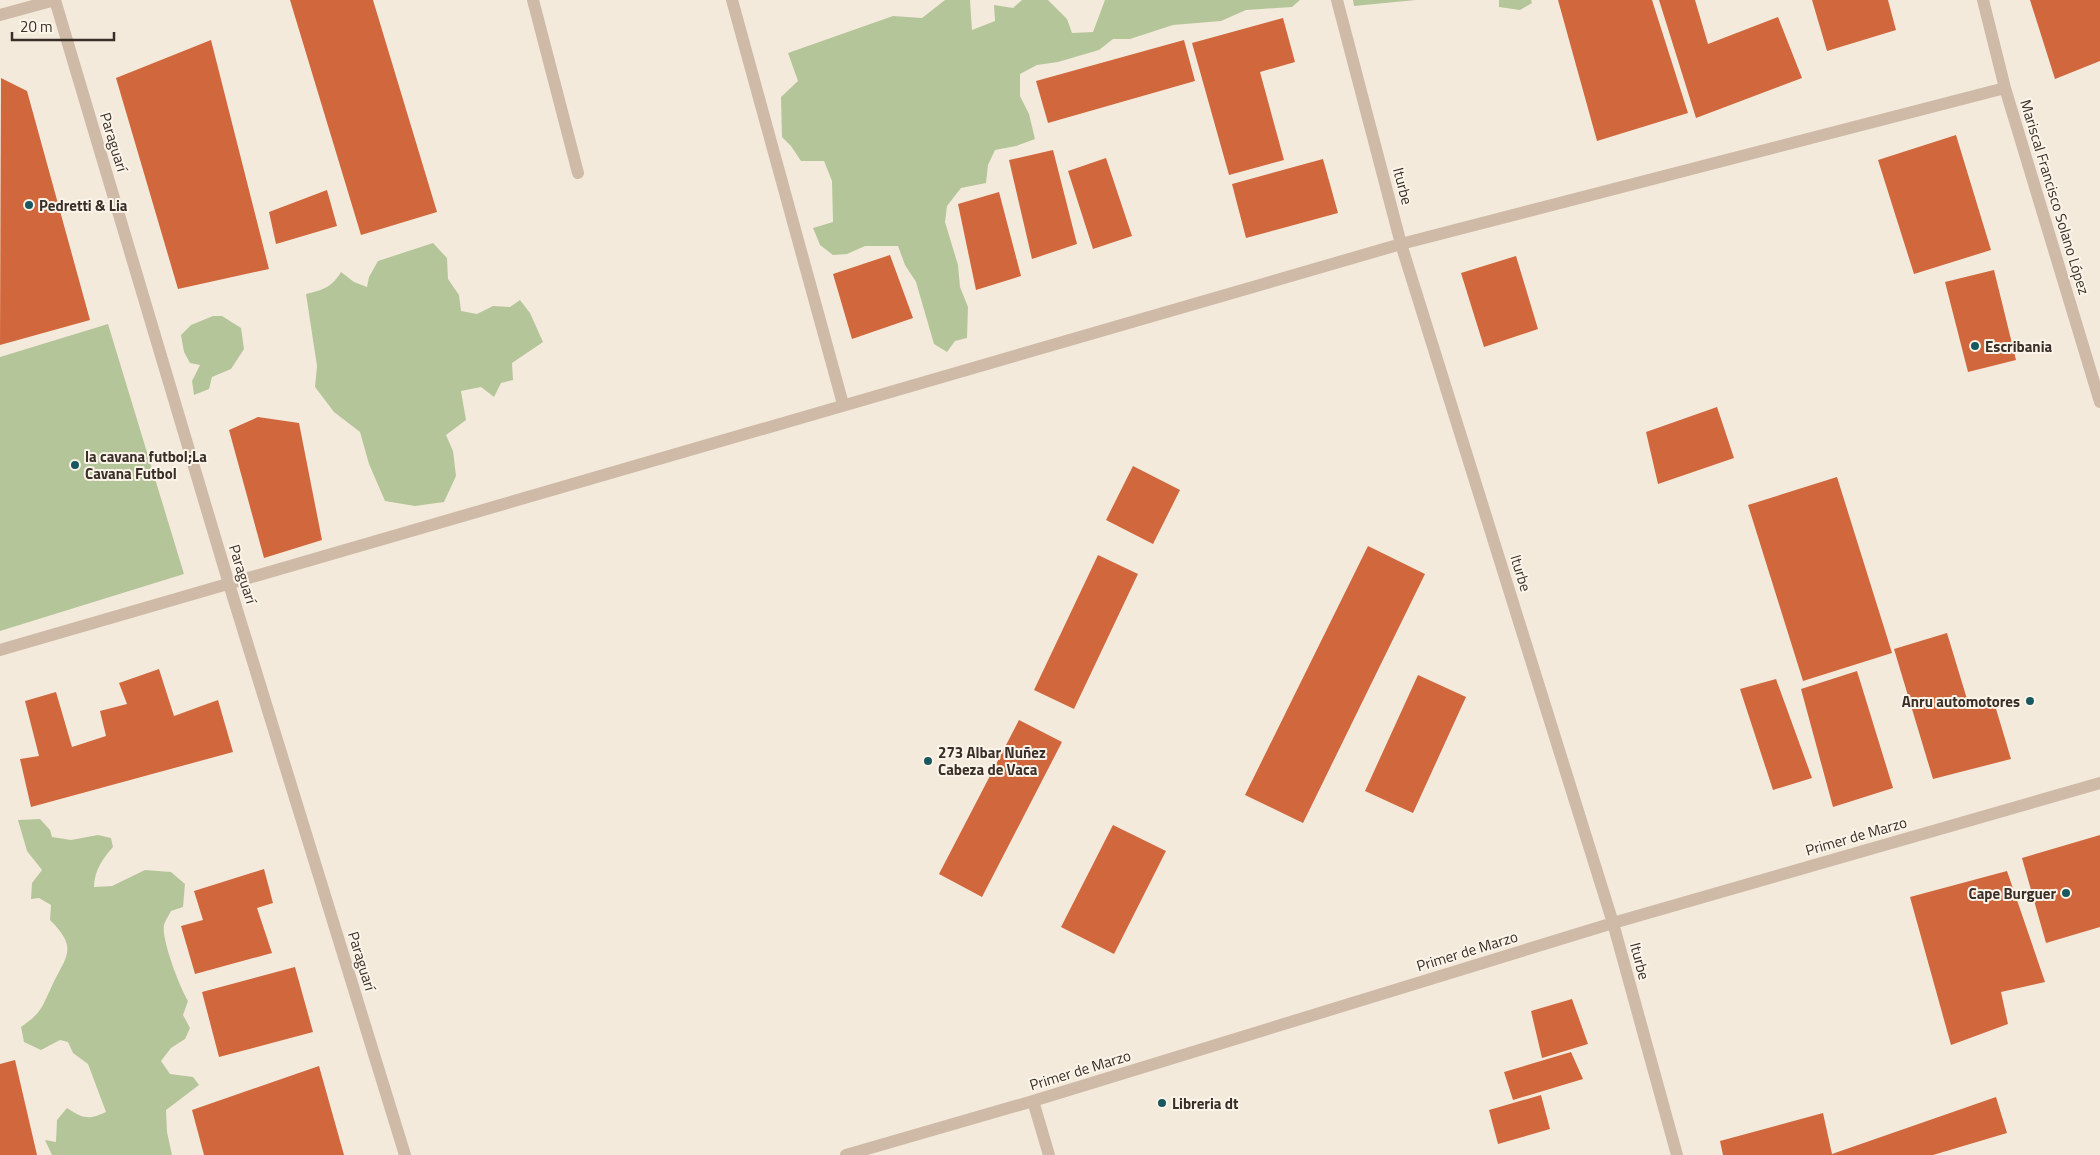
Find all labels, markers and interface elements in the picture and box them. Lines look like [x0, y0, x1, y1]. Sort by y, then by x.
scale bar [12, 10, 115, 42]
text: 20 m [20, 15, 53, 38]
street label: Mariscal Francisco Solano López [2014, 97, 2096, 298]
street label: Paraguarí [94, 110, 134, 176]
street label: Iturbe [1387, 165, 1419, 207]
place label: Pedretti & Lia [39, 194, 128, 217]
marker: Pedretti & Lia [23, 199, 35, 211]
place label: Escribania [1985, 335, 2053, 358]
marker: Escribania [1969, 340, 1981, 352]
place label: la cavana futbol;La Cavana Futbol [85, 445, 207, 485]
marker: la cavana futbol;La Cavana Futbol [69, 459, 81, 471]
street label: Paraguarí [223, 542, 263, 608]
street label: Iturbe [1505, 552, 1537, 594]
place label: Anru automotores [1902, 690, 2020, 713]
marker: Anru automotores [2024, 695, 2036, 707]
place label: 273 Albar Nuñez Cabeza de Vaca [938, 741, 1046, 781]
marker: 273 Albar Nuñez Cabeza de Vaca [922, 755, 934, 767]
street label: Primer de Marzo [1802, 810, 1910, 861]
place label: Cape Burguer [1969, 882, 2056, 905]
marker: Cape Burguer [2060, 887, 2072, 899]
street label: Primer de Marzo [1414, 925, 1521, 977]
street label: Paraguarí [342, 929, 382, 995]
street label: Iturbe [1624, 940, 1656, 982]
street label: Primer de Marzo [1027, 1044, 1134, 1096]
place label: Libreria dt [1172, 1092, 1239, 1115]
marker: Libreria dt [1156, 1097, 1168, 1109]

